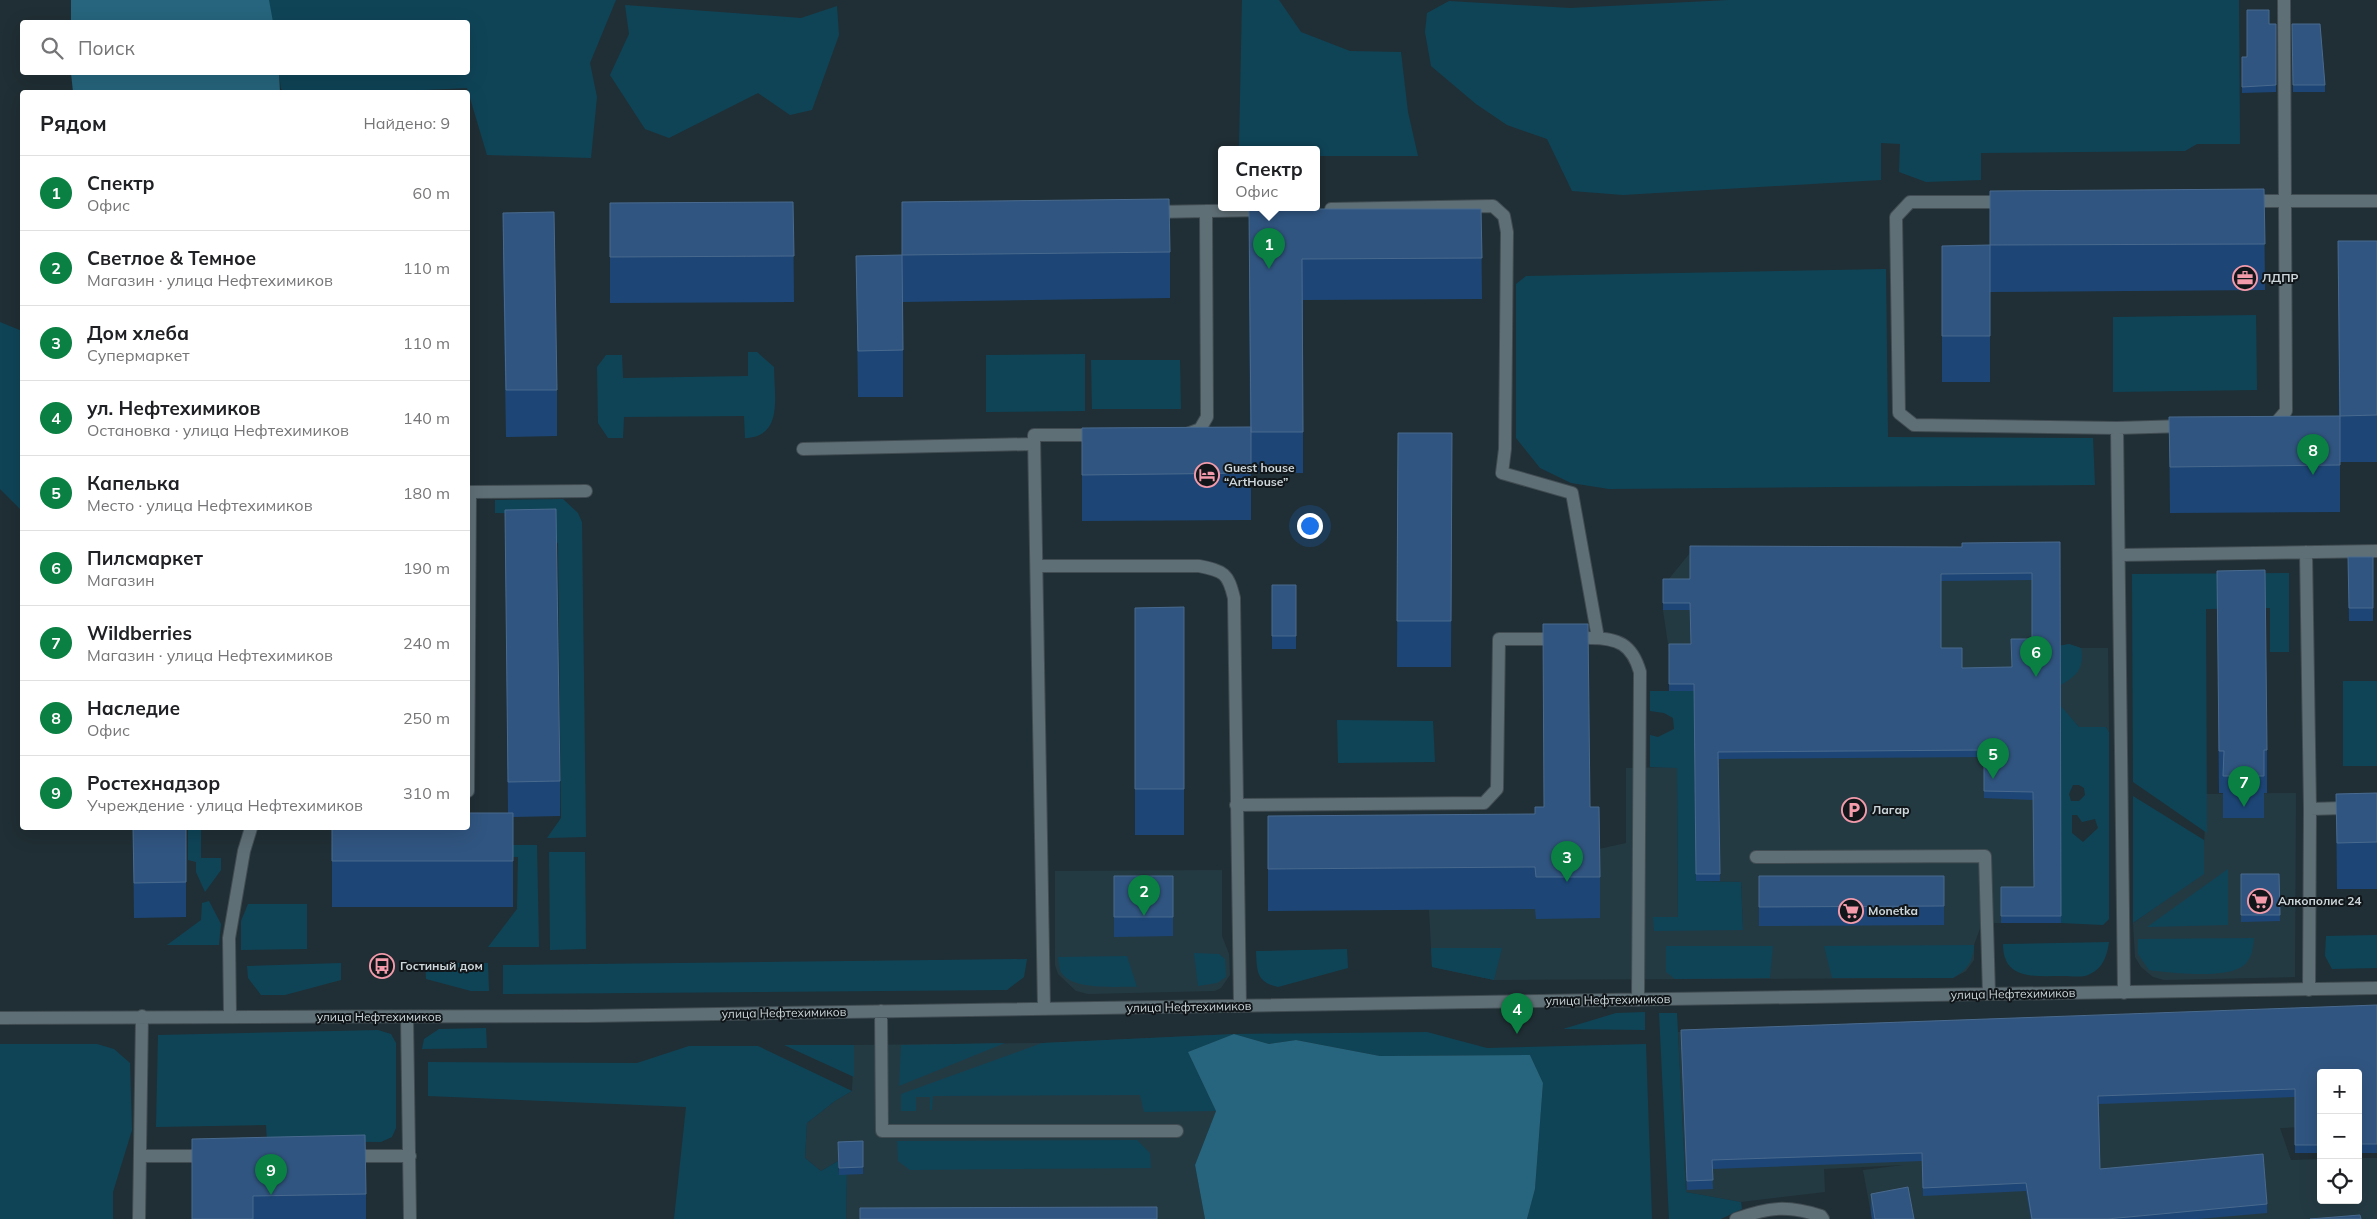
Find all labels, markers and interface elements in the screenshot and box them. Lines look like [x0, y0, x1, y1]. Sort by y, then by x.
search box [20, 20, 470, 75]
icon: search [38, 34, 66, 62]
text: Поиск [78, 36, 135, 60]
text: Рядом [40, 110, 107, 136]
text: Найдено: 9 [364, 113, 450, 133]
popup [1218, 146, 1320, 211]
text: Спектр [1235, 157, 1303, 181]
text: Спектр [87, 171, 154, 195]
text: Офис [1235, 181, 1278, 201]
text: 1 [51, 183, 61, 203]
text: 60 m [413, 183, 450, 203]
text: Офис [87, 195, 130, 215]
pin: 1 [1253, 228, 1285, 269]
text: Светлое & Темное [87, 246, 256, 270]
text: 2 [51, 258, 61, 278]
text: 110 m [403, 258, 450, 278]
office icon: ЛДПР [2232, 265, 2258, 291]
text: Магазин · улица Нефтехимиков [87, 270, 333, 290]
place label: ЛДПР [2262, 270, 2298, 285]
text: Дом хлеба [87, 321, 189, 345]
text: 3 [51, 333, 61, 353]
text: 110 m [403, 333, 450, 353]
text: Супермаркет [87, 345, 190, 365]
text: ул. Нефтехимиков [87, 396, 261, 420]
text: 4 [51, 408, 61, 428]
text: 140 m [403, 408, 450, 428]
text: Остановка · улица Нефтехимиков [87, 420, 349, 440]
pin: 8 [2297, 434, 2329, 475]
place label: Guest house “ArtHouse” [1224, 460, 1295, 489]
hotel icon: Guest house “ArtHouse” [1194, 462, 1220, 488]
text: Капелька [87, 471, 180, 495]
text: 5 [51, 483, 61, 503]
text: 180 m [403, 483, 450, 503]
text: Место · улица Нефтехимиков [87, 495, 313, 515]
your location [1297, 513, 1323, 539]
text: Пилсмаркет [87, 546, 203, 570]
text: 6 [51, 558, 61, 578]
text: 190 m [403, 558, 450, 578]
text: Магазин [87, 570, 155, 590]
text: Wildberries [87, 621, 192, 645]
text: 7 [51, 633, 61, 653]
text: 240 m [403, 633, 450, 653]
pin: 6 [2020, 636, 2052, 677]
text: Магазин · улица Нефтехимиков [87, 645, 333, 665]
text: Наследие [87, 696, 180, 720]
text: 8 [51, 708, 61, 728]
text: 250 m [403, 708, 450, 728]
text: Офис [87, 720, 130, 740]
pin: 5 [1977, 738, 2009, 779]
pin: 7 [2228, 766, 2260, 807]
text: Ростехнадзор [87, 771, 220, 795]
text: 9 [51, 783, 61, 803]
text: 310 m [403, 783, 450, 803]
text: Учреждение · улица Нефтехимиков [87, 795, 363, 815]
parking icon: Лагар [1841, 797, 1867, 823]
place label: Лагар [1872, 802, 1910, 817]
pin: 3 [1551, 841, 1583, 882]
pin: 2 [1128, 875, 1160, 916]
supermarket icon: Алкополис 24 [2247, 888, 2273, 914]
place label: Алкополис 24 [2278, 893, 2362, 908]
supermarket icon: Monetka [1838, 898, 1864, 924]
place label: Monetka [1868, 903, 1918, 918]
bus stop icon: Гостиный дом [369, 953, 395, 979]
place label: Гостиный дом [400, 958, 483, 973]
street label: улица Нефтехимиков [1951, 985, 2076, 1002]
street label: улица Нефтехимиков [1546, 991, 1671, 1008]
pin: 4 [1501, 993, 1533, 1034]
street label: улица Нефтехимиков [1127, 998, 1252, 1015]
street label: улица Нефтехимиков [722, 1004, 847, 1021]
street label: улица Нефтехимиков [317, 1009, 442, 1024]
map controls [2317, 1069, 2362, 1204]
button: + [2317, 1069, 2362, 1114]
button: − [2317, 1114, 2362, 1159]
pin: 9 [255, 1154, 287, 1195]
button: locate [2317, 1159, 2362, 1204]

